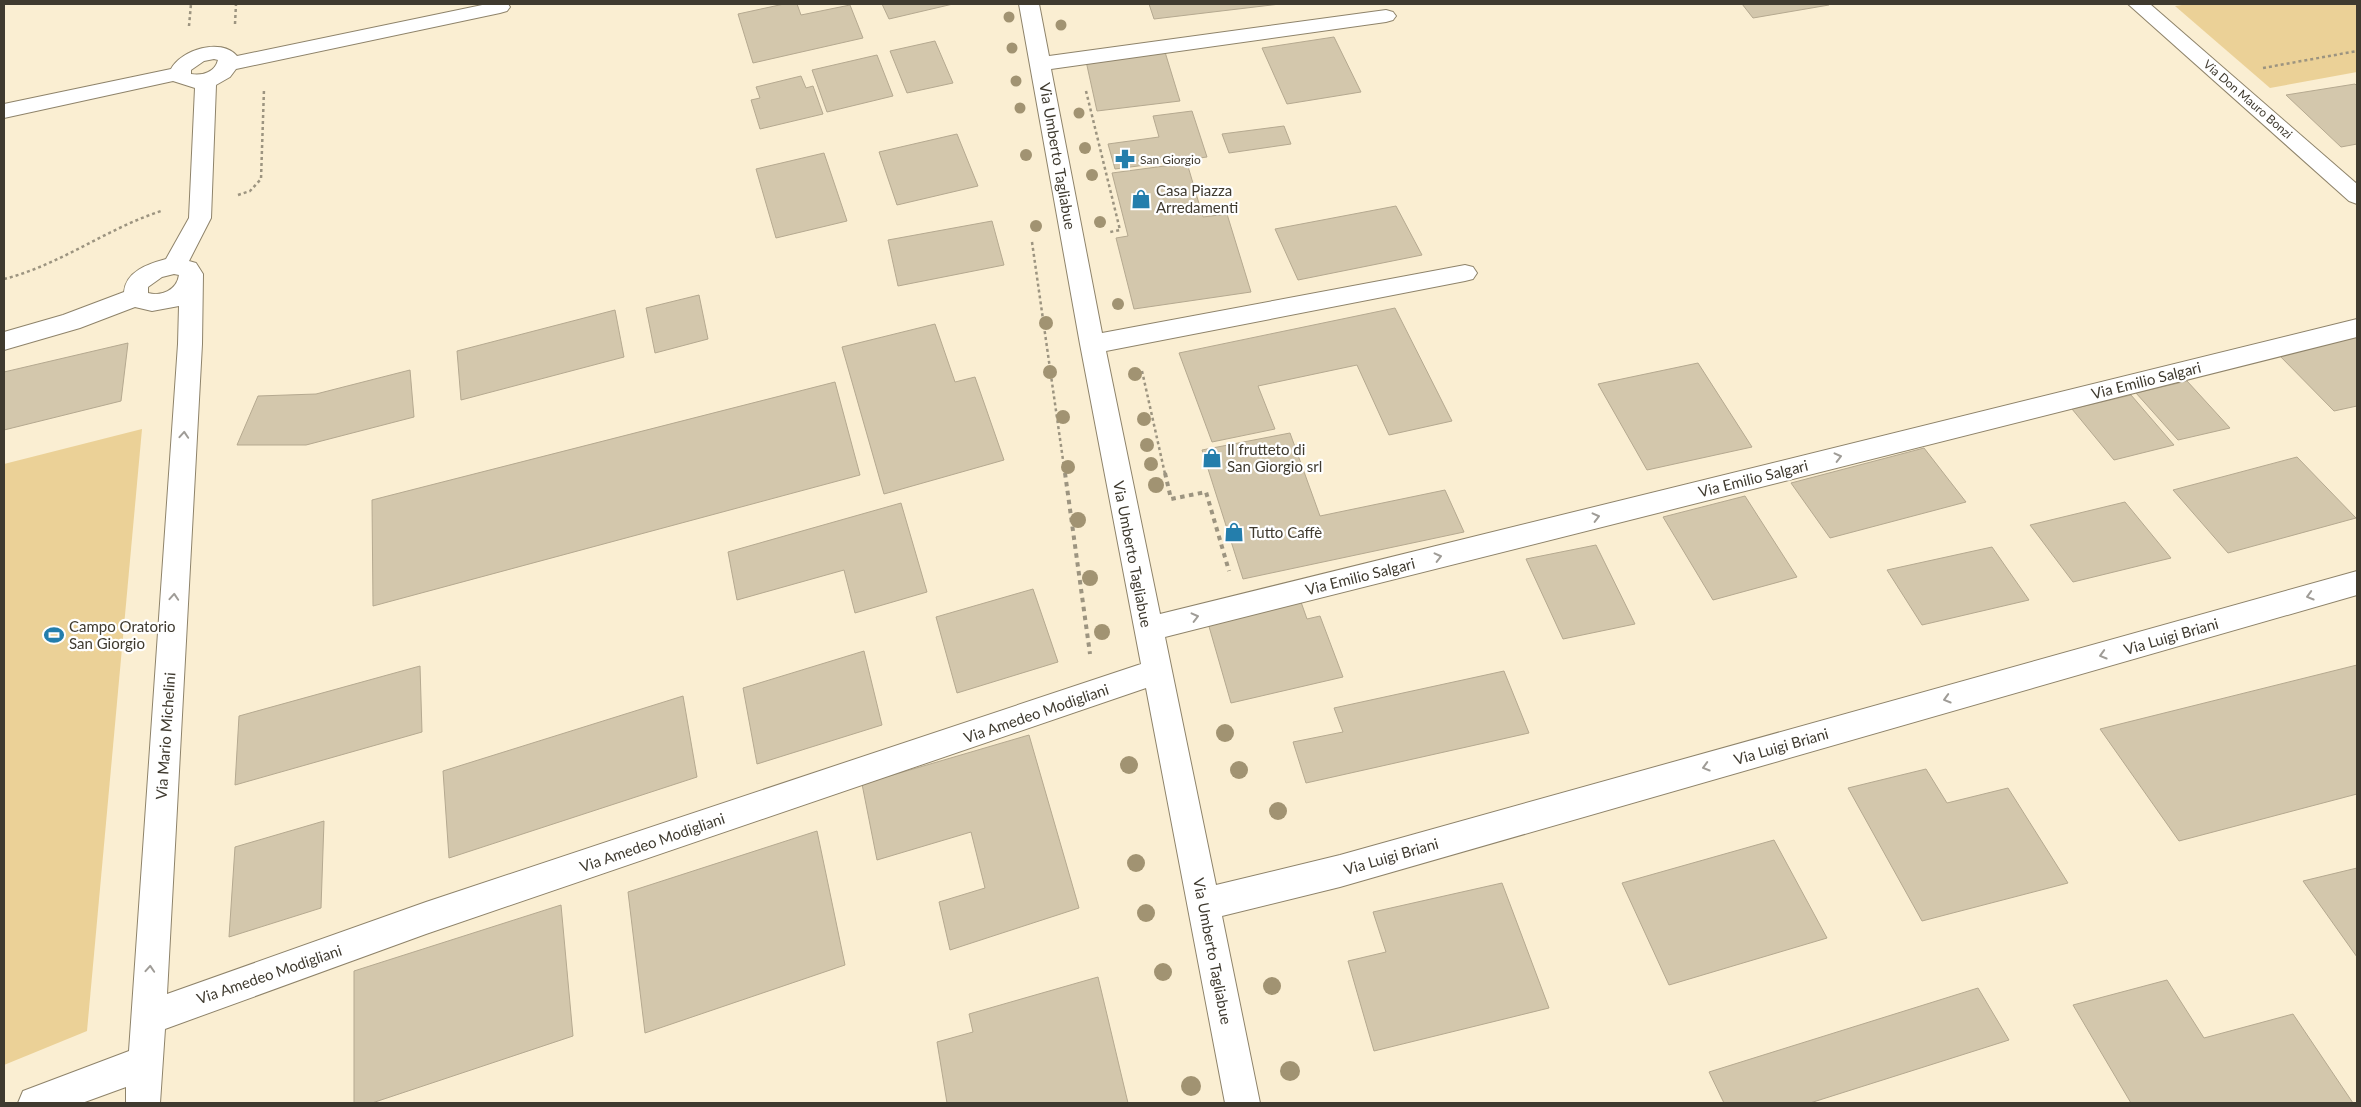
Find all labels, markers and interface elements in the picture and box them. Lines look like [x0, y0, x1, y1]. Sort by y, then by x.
street label: Via Don Mauro Bonzi [2201, 56, 2296, 142]
street label: Via Umberto Tagliabue [1036, 81, 1080, 231]
pharmacy icon: San Giorgio [1114, 148, 1136, 170]
place label: San Giorgio [1140, 152, 1201, 167]
place label: Casa Piazza Arredamenti [1156, 181, 1238, 216]
shop icon: Casa Piazza Arredamenti [1130, 188, 1152, 210]
street label: Via Emilio Salgari [2089, 358, 2203, 402]
one-way arrow [178, 431, 189, 439]
place label: Il frutteto di San Giorgio srl [1227, 440, 1322, 475]
shop icon: Il frutteto di San Giorgio srl [1201, 447, 1223, 469]
one-way arrow [1834, 452, 1843, 463]
street label: Via Emilio Salgari [1696, 456, 1810, 500]
street label: Via Umberto Tagliabue [1110, 479, 1156, 629]
one-way arrow [1591, 512, 1600, 523]
shop icon: Tutto Caffè [1223, 521, 1245, 543]
place label: Tutto Caffè [1249, 523, 1322, 541]
one-way arrow [1433, 552, 1442, 563]
street label: Via Emilio Salgari [1303, 554, 1417, 598]
one-way arrow [2307, 591, 2315, 601]
one-way arrow [168, 593, 179, 601]
one-way arrow [1191, 612, 1200, 623]
street label: Via Luigi Briani [2122, 614, 2220, 658]
place label: Campo Oratorio San Giorgio [69, 617, 176, 652]
sports icon: Campo Oratorio San Giorgio [43, 624, 65, 646]
one-way arrow [2099, 649, 2108, 660]
street label: Via Mario Michelini [152, 672, 178, 800]
street label: Via Amedeo Modigliani [961, 680, 1111, 746]
one-way arrow [1943, 693, 1951, 704]
street label: Via Luigi Briani [1732, 724, 1830, 768]
one-way arrow [1702, 761, 1711, 772]
street label: Via Amedeo Modigliani [577, 809, 727, 875]
street label: Via Luigi Briani [1342, 834, 1440, 878]
street label: Via Umberto Tagliabue [1190, 876, 1236, 1026]
street label: Via Amedeo Modigliani [194, 941, 344, 1007]
one-way arrow [145, 965, 156, 973]

